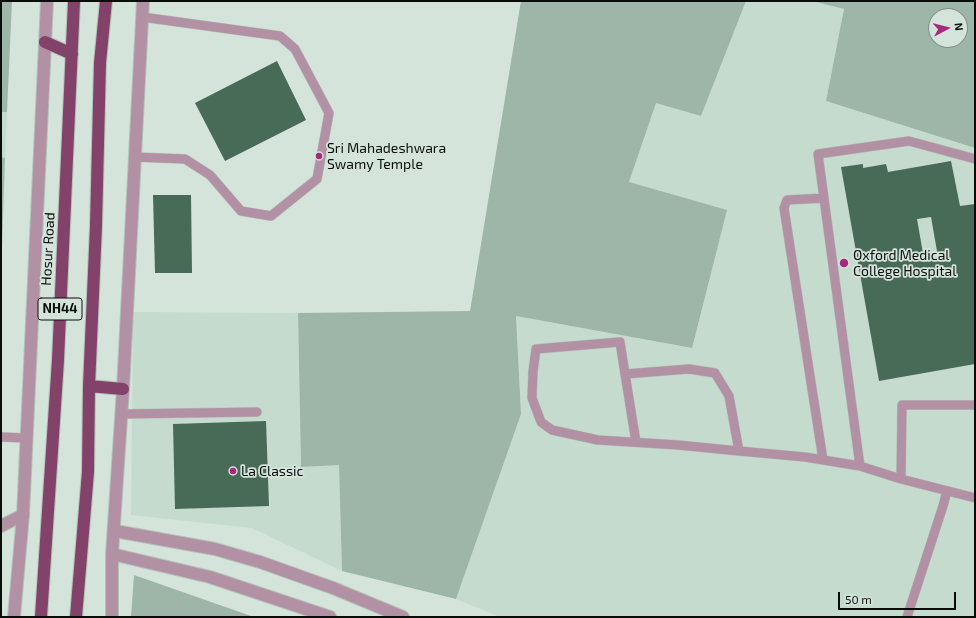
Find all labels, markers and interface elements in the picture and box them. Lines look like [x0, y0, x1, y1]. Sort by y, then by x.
north arrow [928, 8, 968, 48]
text: N [952, 22, 966, 31]
place label: Sri Mahadeshwara Swamy Temple [327, 140, 446, 172]
marker: Sri Mahadeshwara Swamy Temple [314, 151, 324, 161]
street label: Hosur Road [38, 212, 58, 286]
place label: Oxford Medical College Hospital [853, 247, 956, 280]
marker: Oxford Medical College Hospital [838, 257, 850, 269]
road number: NH44 [38, 298, 82, 320]
place label: La Classic [241, 463, 303, 479]
marker: La Classic [228, 466, 238, 476]
scale bar [840, 584, 958, 610]
text: 50 m [845, 592, 872, 606]

